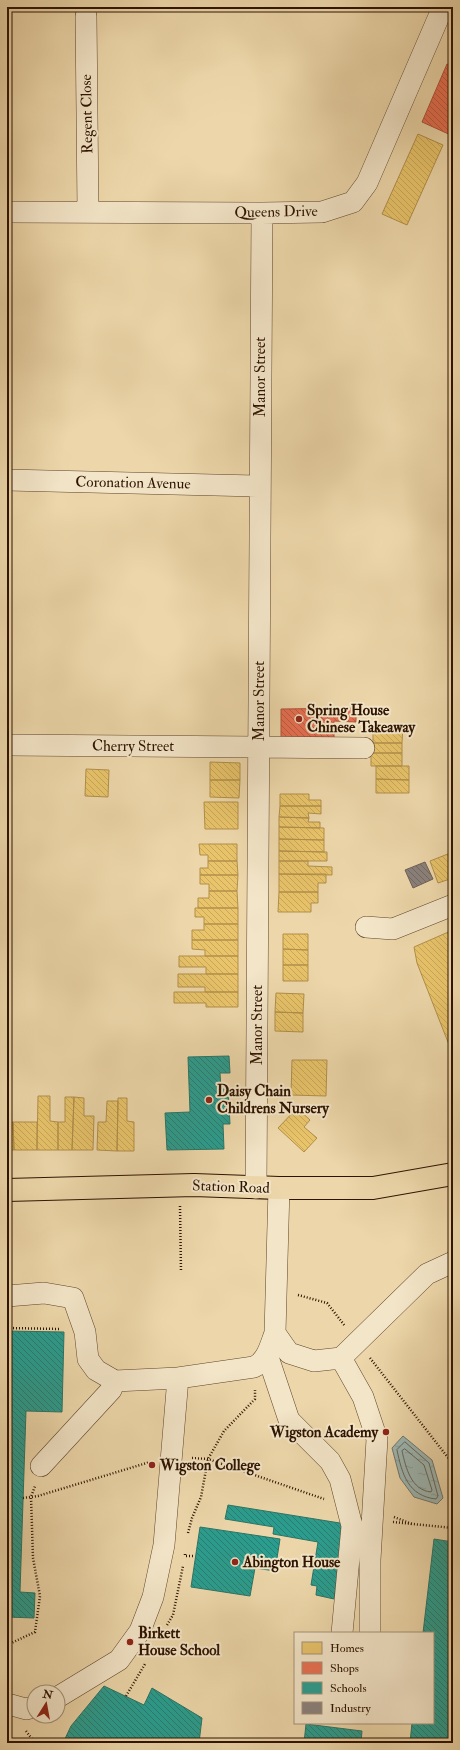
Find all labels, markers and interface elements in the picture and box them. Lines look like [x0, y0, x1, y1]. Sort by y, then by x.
street label: Regent Close [77, 74, 97, 154]
street label: Queens Drive [234, 202, 318, 222]
street label: Manor Street [251, 337, 270, 417]
street label: Coronation Avenue [75, 472, 191, 494]
street label: Manor Street [250, 661, 269, 741]
place label: Spring House Chinese Takeaway [307, 701, 416, 738]
marker: Spring House Chinese Takeaway [294, 714, 304, 724]
street label: Cherry Street [92, 737, 174, 756]
street label: Manor Street [248, 985, 267, 1065]
place label: Daisy Chain Childrens Nursery [217, 1082, 330, 1119]
marker: Daisy Chain Childrens Nursery [204, 1095, 214, 1105]
street label: Station Road [192, 1176, 271, 1198]
place label: Wigston Academy [269, 1423, 379, 1443]
marker: Wigston Academy [381, 1427, 391, 1437]
place label: Wigston College [159, 1456, 261, 1476]
marker: Wigston College [147, 1460, 157, 1470]
place label: Abington House [242, 1553, 341, 1573]
marker: Abington House [230, 1557, 240, 1567]
place label: Birkett House School [138, 1624, 220, 1660]
legend [294, 1632, 434, 1724]
marker: Birkett House School [125, 1637, 135, 1647]
text: Homes [330, 1641, 364, 1656]
text: Shops [330, 1661, 359, 1676]
text: Schools [330, 1681, 367, 1696]
north arrow [26, 1684, 66, 1724]
text: N [41, 1687, 55, 1702]
text: Industry [330, 1701, 372, 1716]

